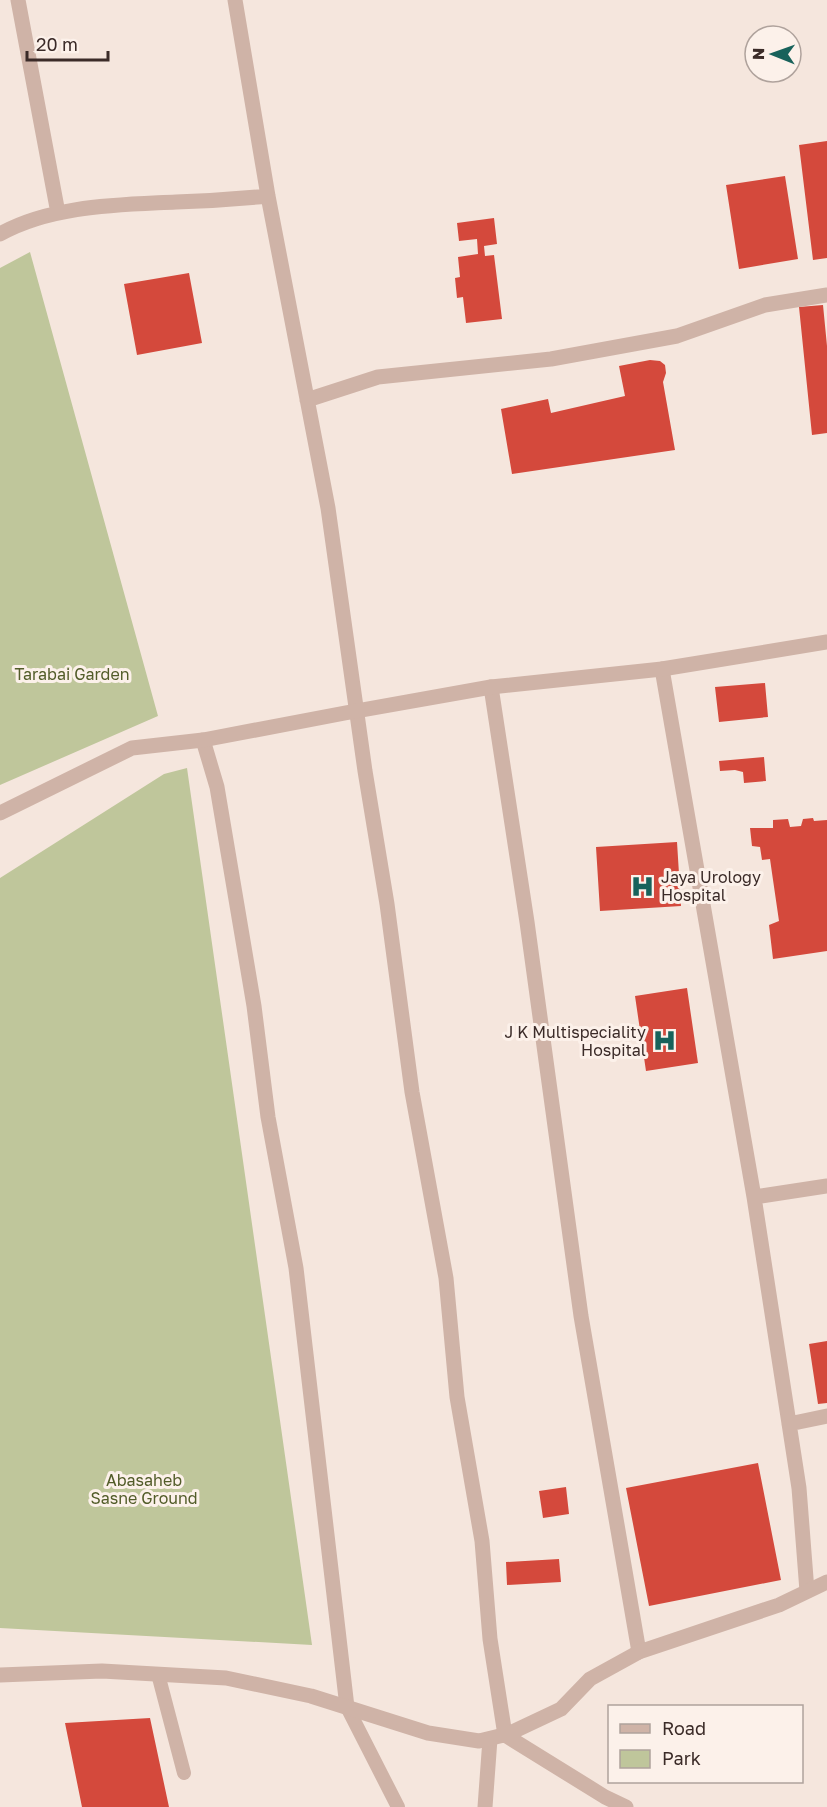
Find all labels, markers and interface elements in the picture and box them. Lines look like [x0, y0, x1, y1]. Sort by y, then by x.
scale bar [27, 24, 108, 62]
north arrow [743, 24, 803, 84]
text: 20 m [36, 33, 78, 55]
text: N [748, 47, 768, 60]
park label: Tarabai Garden [14, 664, 130, 684]
place label: Jaya Urology Hospital [661, 867, 761, 905]
hospital icon: Jaya Urology Hospital [630, 873, 656, 899]
place label: J K Multispeciality Hospital [504, 1022, 646, 1060]
hospital icon: J K Multispeciality Hospital [651, 1028, 677, 1054]
park label: Abasaheb Sasne Ground [90, 1470, 198, 1508]
legend [608, 1705, 803, 1783]
text: Road [662, 1717, 706, 1739]
text: Park [662, 1747, 701, 1769]

